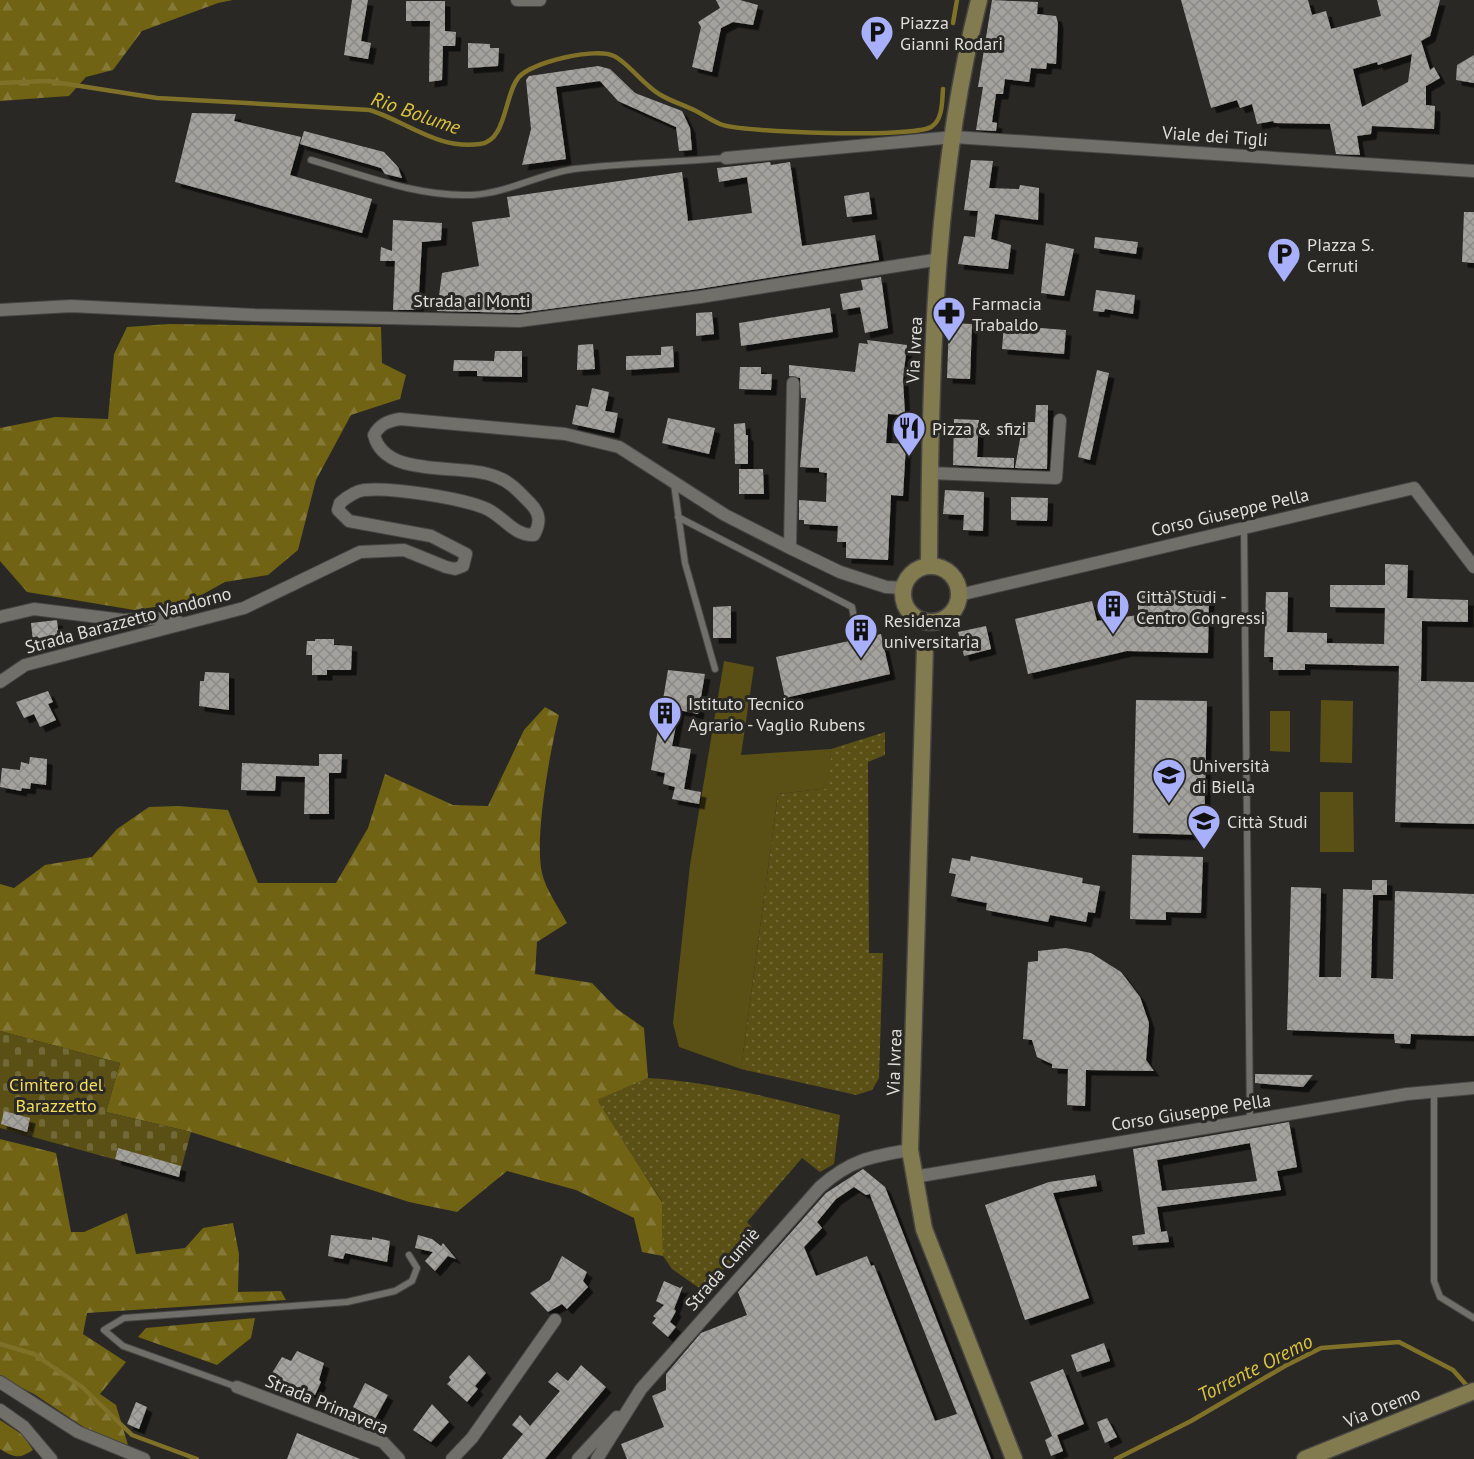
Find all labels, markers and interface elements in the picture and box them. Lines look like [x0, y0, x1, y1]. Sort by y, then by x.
place label: Piazza Gianni Rodari [900, 11, 1003, 55]
parking icon: Piazza Gianni Rodari [859, 14, 895, 61]
water label: Rio Bolume [368, 86, 465, 141]
street label: Viale dei Tigli [1161, 121, 1269, 151]
place label: PIazza S. Cerruti [1307, 233, 1374, 277]
parking icon: PIazza S. Cerruti [1266, 236, 1302, 283]
street label: Strada ai Monti [413, 289, 531, 312]
place label: Farmacia Trabaldo [972, 292, 1042, 336]
pharmacy icon: Farmacia Trabaldo [931, 295, 967, 342]
street label: Via Ivrea [901, 316, 927, 385]
restaurant icon: Pizza & sfizi [891, 410, 927, 457]
place label: Pizza & sfizi [932, 417, 1026, 440]
street label: Corso Giuseppe Pella [1149, 483, 1311, 541]
street label: Strada Barazzetto Vandorno [22, 581, 234, 659]
place label: Città Studi - Centro Congressi [1136, 585, 1265, 629]
building icon: Città Studi - Centro Congressi [1095, 588, 1131, 635]
place label: Residenza universitaria [884, 609, 979, 653]
building icon: Residenza universitaria [843, 612, 879, 659]
place label: Istituto Tecnico Agrario - Vaglio Rubens [688, 692, 865, 736]
building icon: Istituto Tecnico Agrario - Vaglio Rubens [647, 695, 683, 742]
place label: Università di Biella [1192, 754, 1270, 798]
school or university icon: Università di Biella [1151, 757, 1187, 804]
school or university icon: Città Studi [1186, 803, 1222, 850]
place label: Città Studi [1227, 810, 1308, 833]
street label: Via Ivrea [881, 1028, 907, 1097]
park label: Cimitero del Barazzetto [9, 1073, 104, 1117]
street label: Corso Giuseppe Pella [1110, 1088, 1272, 1136]
street label: Strada Cumiè [680, 1223, 764, 1315]
water label: Torrente Oremo [1193, 1328, 1317, 1408]
street label: Strada Primavera [262, 1369, 392, 1439]
street label: Via Oremo [1339, 1381, 1424, 1433]

